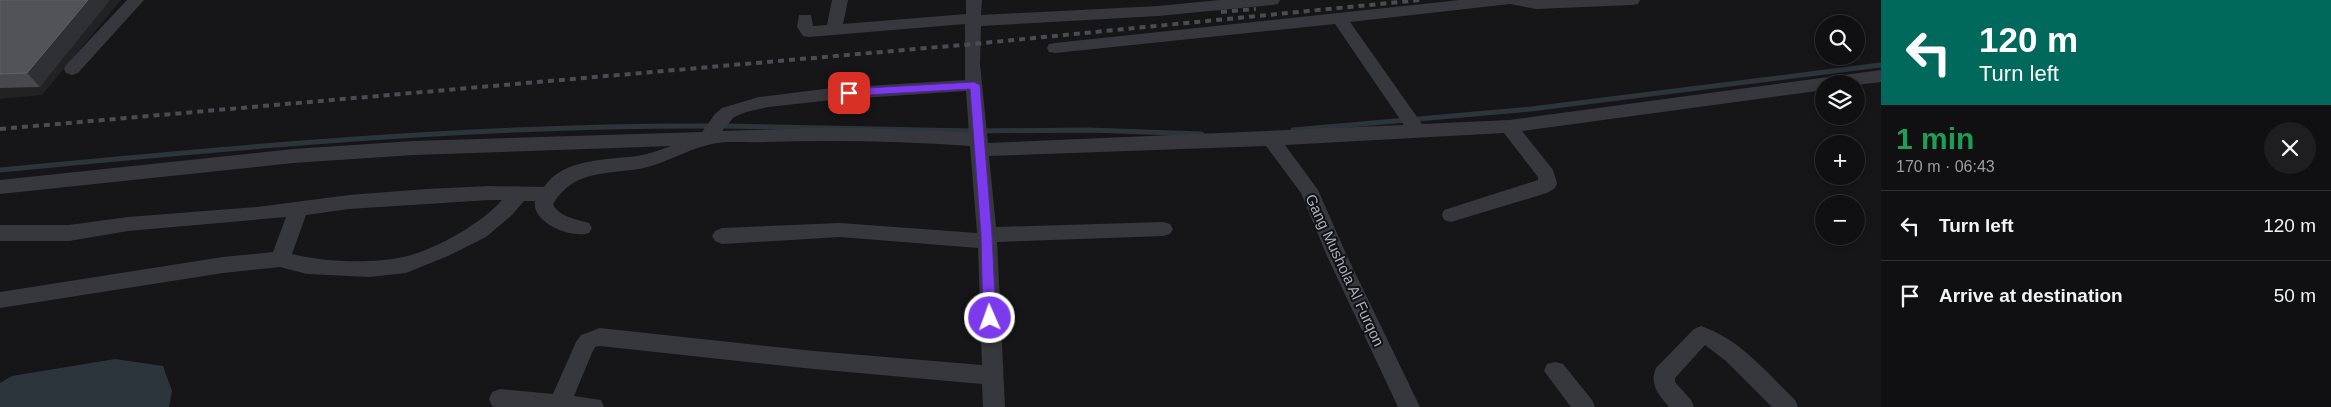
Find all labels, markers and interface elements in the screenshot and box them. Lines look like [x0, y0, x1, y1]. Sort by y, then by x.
map controls [1815, 15, 1865, 245]
button: search [1815, 15, 1865, 65]
icon: left [1896, 20, 1961, 85]
text: 120 m [1979, 20, 2078, 59]
text: Turn left [1979, 61, 2059, 86]
pin [828, 72, 870, 114]
button: layers [1815, 75, 1865, 125]
icon: arrive [835, 79, 863, 107]
text: 1 min [1896, 122, 1974, 155]
button: close [2264, 122, 2316, 174]
button: + [1815, 135, 1865, 185]
text: 170 m · 06:43 [1896, 158, 1995, 175]
street label: Gang Mushola Al Furqon [1302, 191, 1388, 349]
button: − [1815, 195, 1865, 245]
icon: left [1896, 212, 1924, 240]
text: Turn left [1939, 215, 2014, 236]
text: 120 m [2263, 215, 2316, 236]
icon: arrive [1896, 282, 1924, 310]
text: Arrive at destination [1939, 285, 2123, 306]
text: 50 m [2274, 285, 2316, 306]
position arrow [963, 291, 1015, 343]

